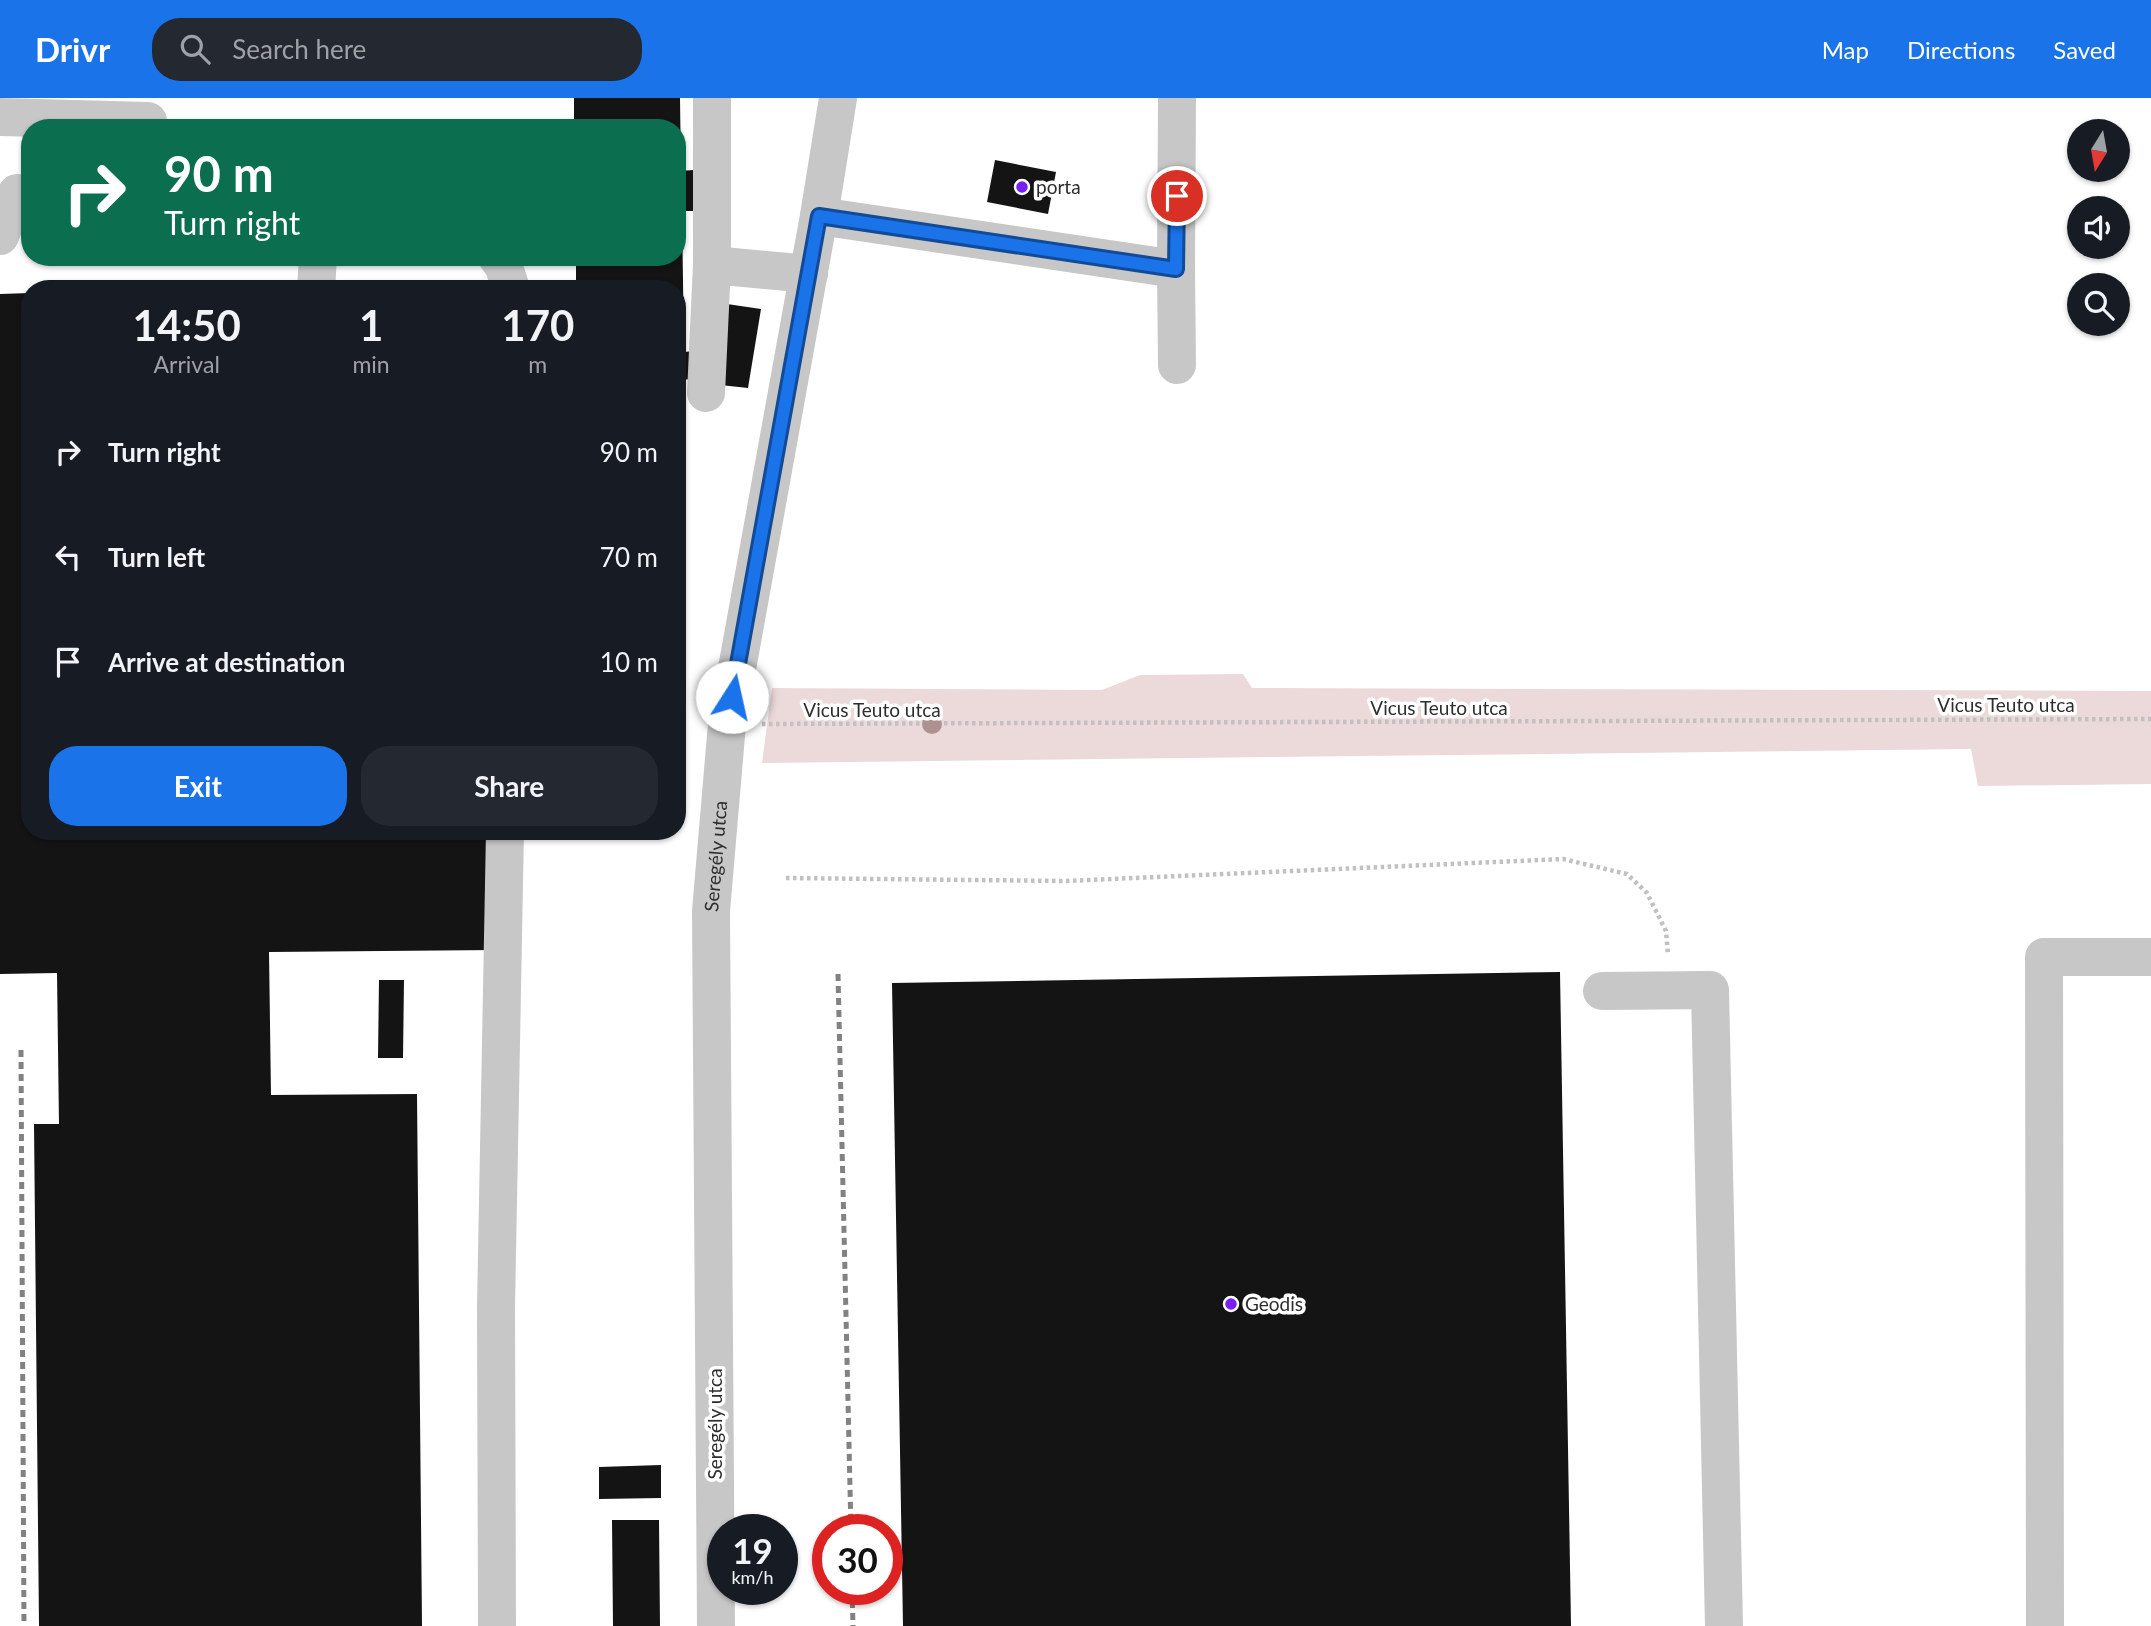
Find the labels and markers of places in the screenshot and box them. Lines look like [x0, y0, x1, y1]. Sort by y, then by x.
pin [1147, 166, 1207, 226]
place label: porta [1036, 175, 1081, 198]
marker: porta [1014, 179, 1030, 195]
place label: Geodis [1245, 1292, 1303, 1315]
marker: Geodis [1223, 1296, 1239, 1312]

